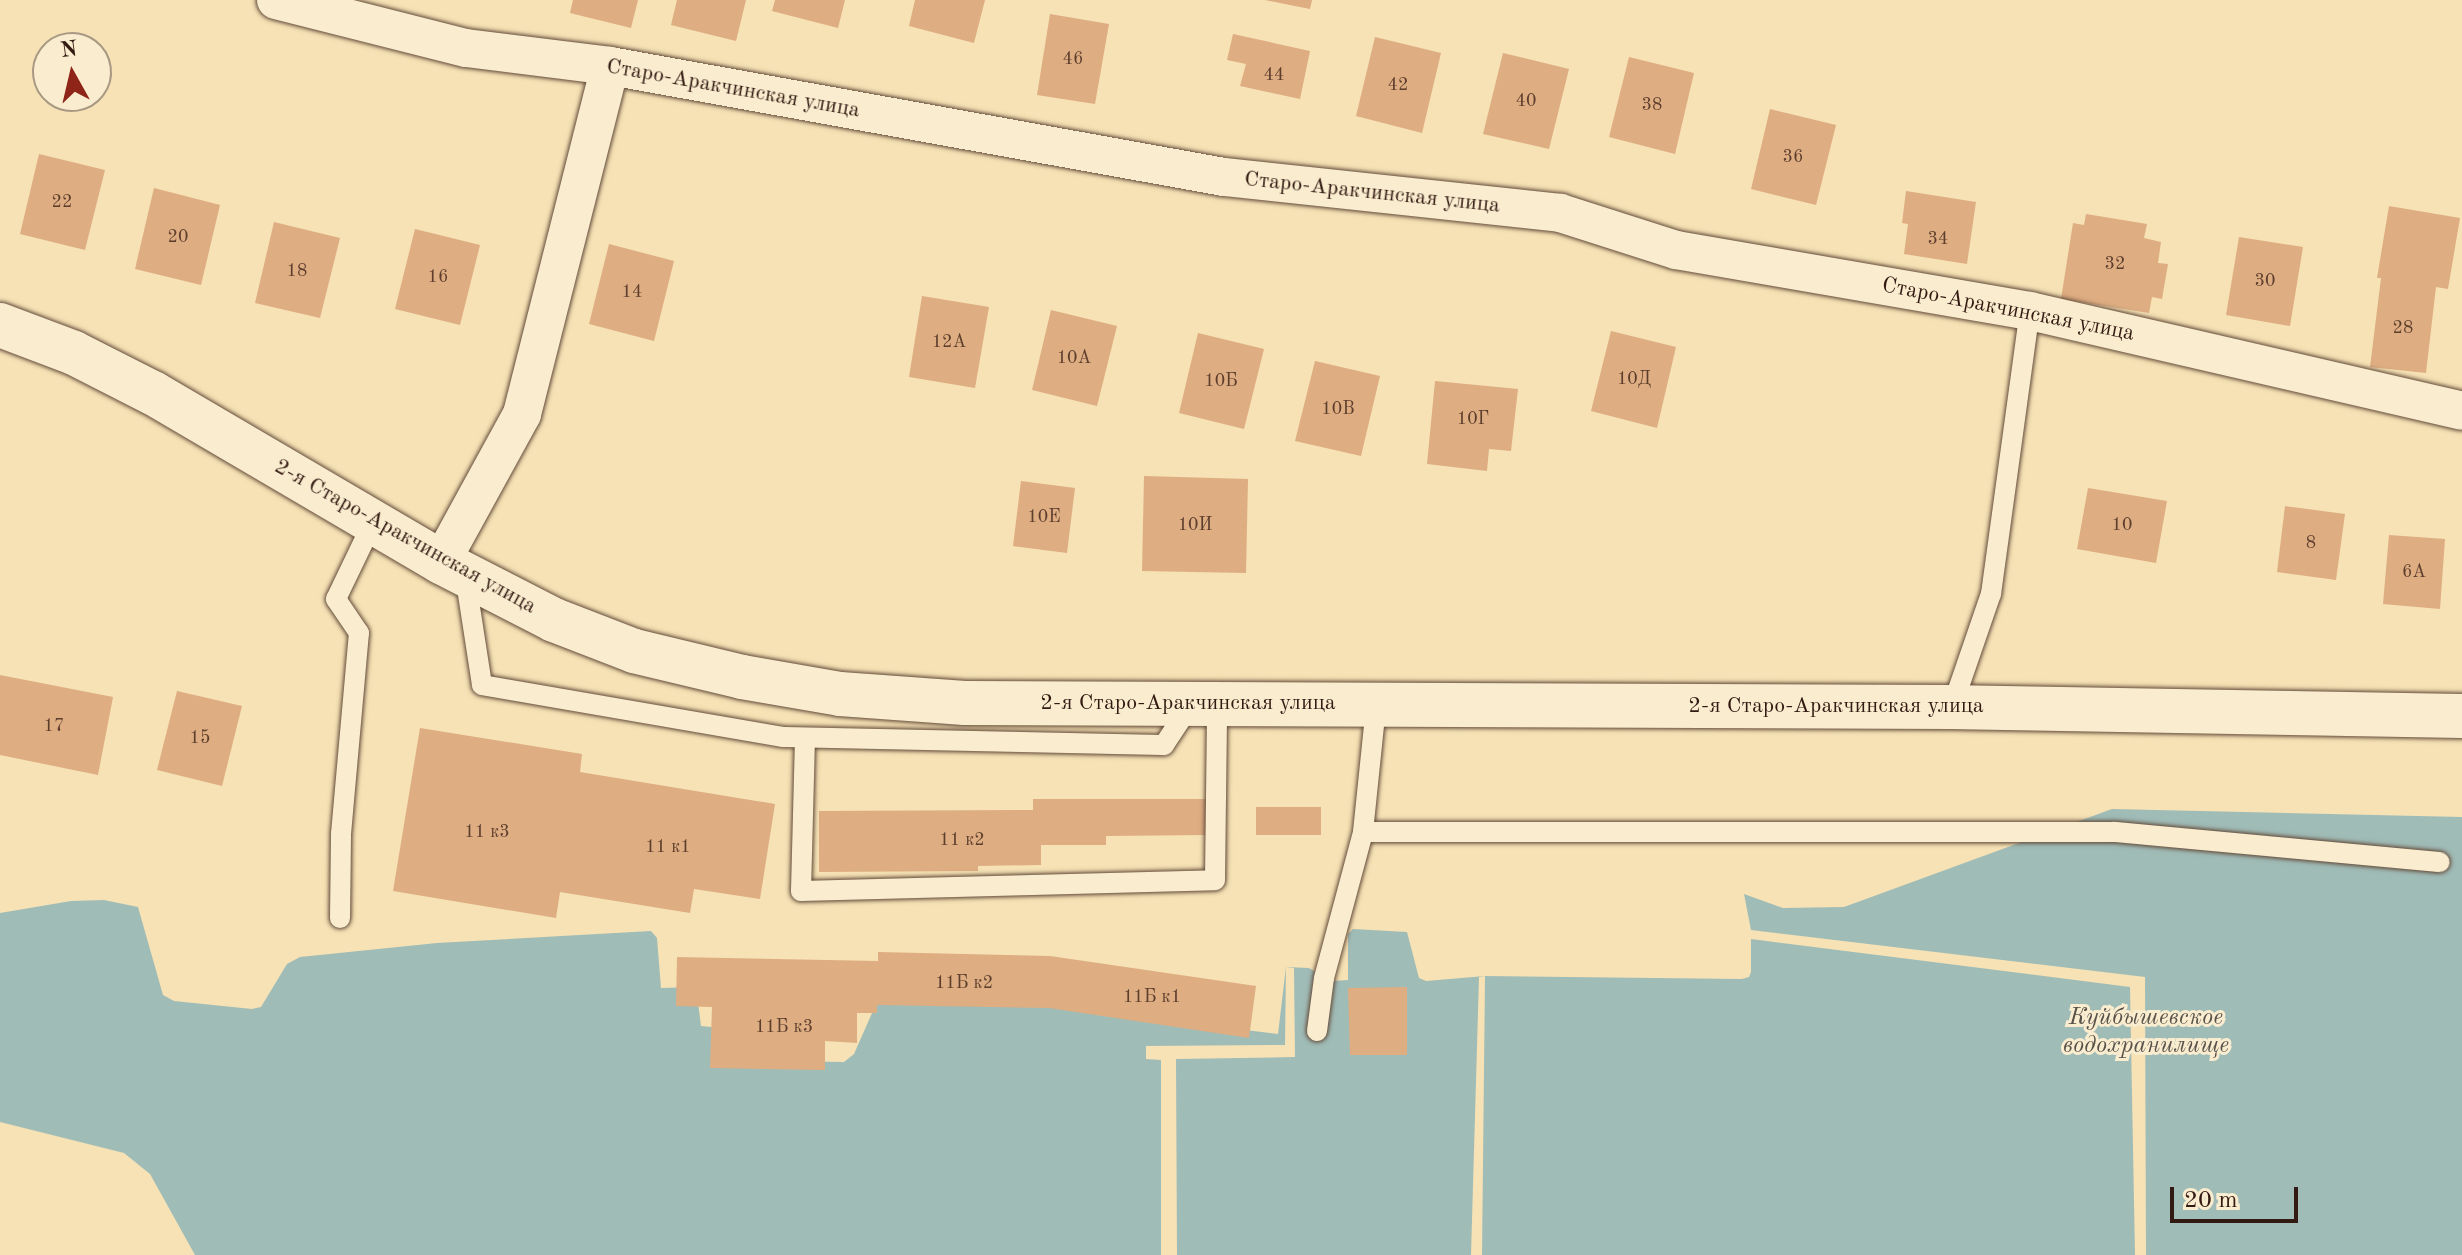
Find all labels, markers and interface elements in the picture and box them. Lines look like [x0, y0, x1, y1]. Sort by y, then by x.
north arrow [32, 32, 112, 112]
text: N [59, 38, 79, 62]
house number: 46 [1063, 48, 1083, 70]
street label: Старо-Аракчинская улица [604, 54, 862, 124]
house number: 44 [1264, 64, 1284, 86]
house number: 42 [1388, 74, 1408, 96]
house number: 40 [1516, 90, 1536, 112]
house number: 38 [1642, 94, 1662, 116]
house number: 36 [1783, 146, 1803, 168]
street label: Старо-Аракчинская улица [1243, 166, 1501, 220]
house number: 22 [52, 191, 72, 213]
house number: 20 [168, 226, 188, 248]
house number: 34 [1928, 228, 1948, 250]
house number: 32 [2105, 253, 2125, 275]
house number: 18 [287, 260, 307, 282]
house number: 16 [428, 266, 448, 288]
house number: 30 [2255, 270, 2275, 292]
street label: Старо-Аракчинская улица [1879, 273, 2137, 347]
house number: 14 [622, 281, 642, 303]
house number: 28 [2393, 317, 2413, 339]
house number: 12А [932, 331, 966, 353]
house number: 10А [1057, 347, 1091, 369]
house number: 10Д [1617, 368, 1651, 390]
house number: 10Б [1204, 370, 1238, 392]
house number: 10В [1321, 398, 1355, 420]
house number: 10Г [1457, 408, 1489, 430]
street label: 2-я Старо-Аракчинская улица [269, 454, 541, 620]
house number: 10Е [1027, 506, 1061, 528]
house number: 10И [1178, 514, 1212, 536]
house number: 10 [2112, 514, 2132, 536]
house number: 8 [2306, 532, 2316, 554]
house number: 6А [2402, 561, 2426, 583]
street label: 2-я Старо-Аракчинская улица [1040, 691, 1336, 717]
street label: 2-я Старо-Аракчинская улица [1688, 694, 1984, 720]
house number: 17 [44, 715, 64, 737]
house number: 15 [190, 727, 210, 749]
house number: 11 к3 [464, 821, 510, 843]
house number: 11 к2 [939, 829, 985, 851]
house number: 11 к1 [645, 836, 691, 858]
house number: 11Б к2 [935, 972, 993, 994]
house number: 11Б к1 [1123, 986, 1181, 1008]
water label: Куйбышевское водохранилище [2063, 1005, 2229, 1061]
house number: 11Б к3 [755, 1016, 813, 1038]
scale bar [2174, 1171, 2302, 1221]
text: 20 m [2184, 1189, 2238, 1213]

